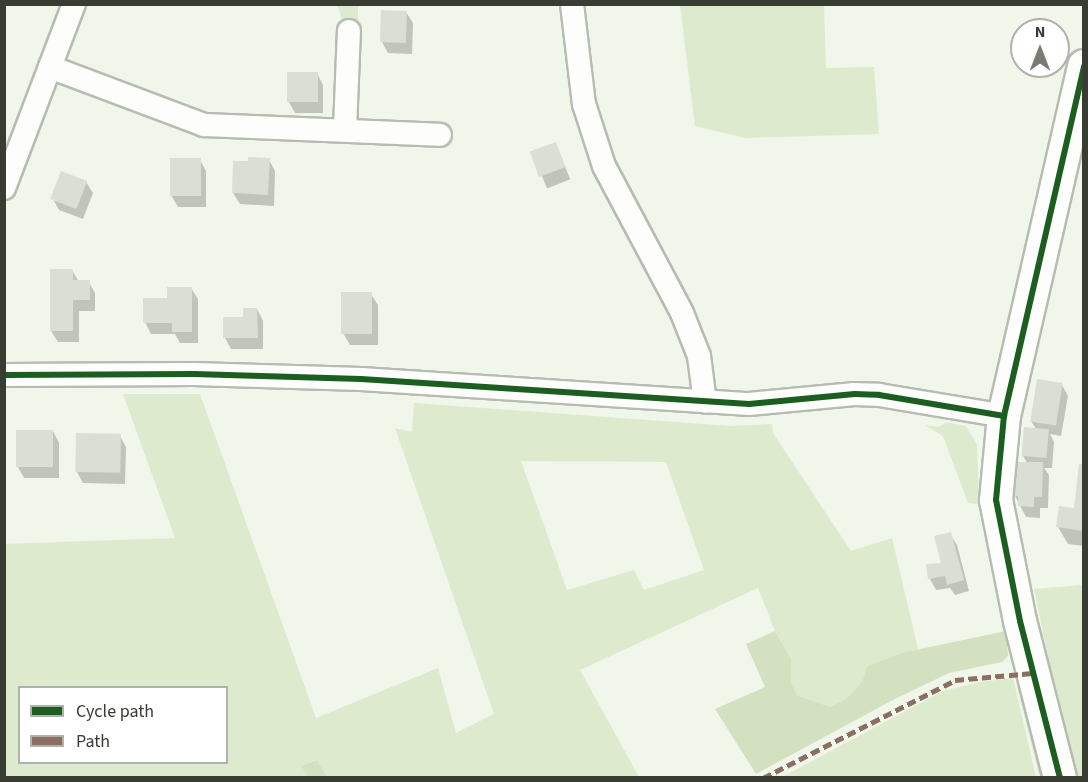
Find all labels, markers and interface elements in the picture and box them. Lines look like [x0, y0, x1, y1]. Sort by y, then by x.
north arrow [1010, 18, 1070, 78]
text: N [1035, 21, 1045, 43]
legend [18, 686, 228, 764]
text: Cycle path [76, 699, 154, 724]
text: Path [76, 729, 110, 754]

